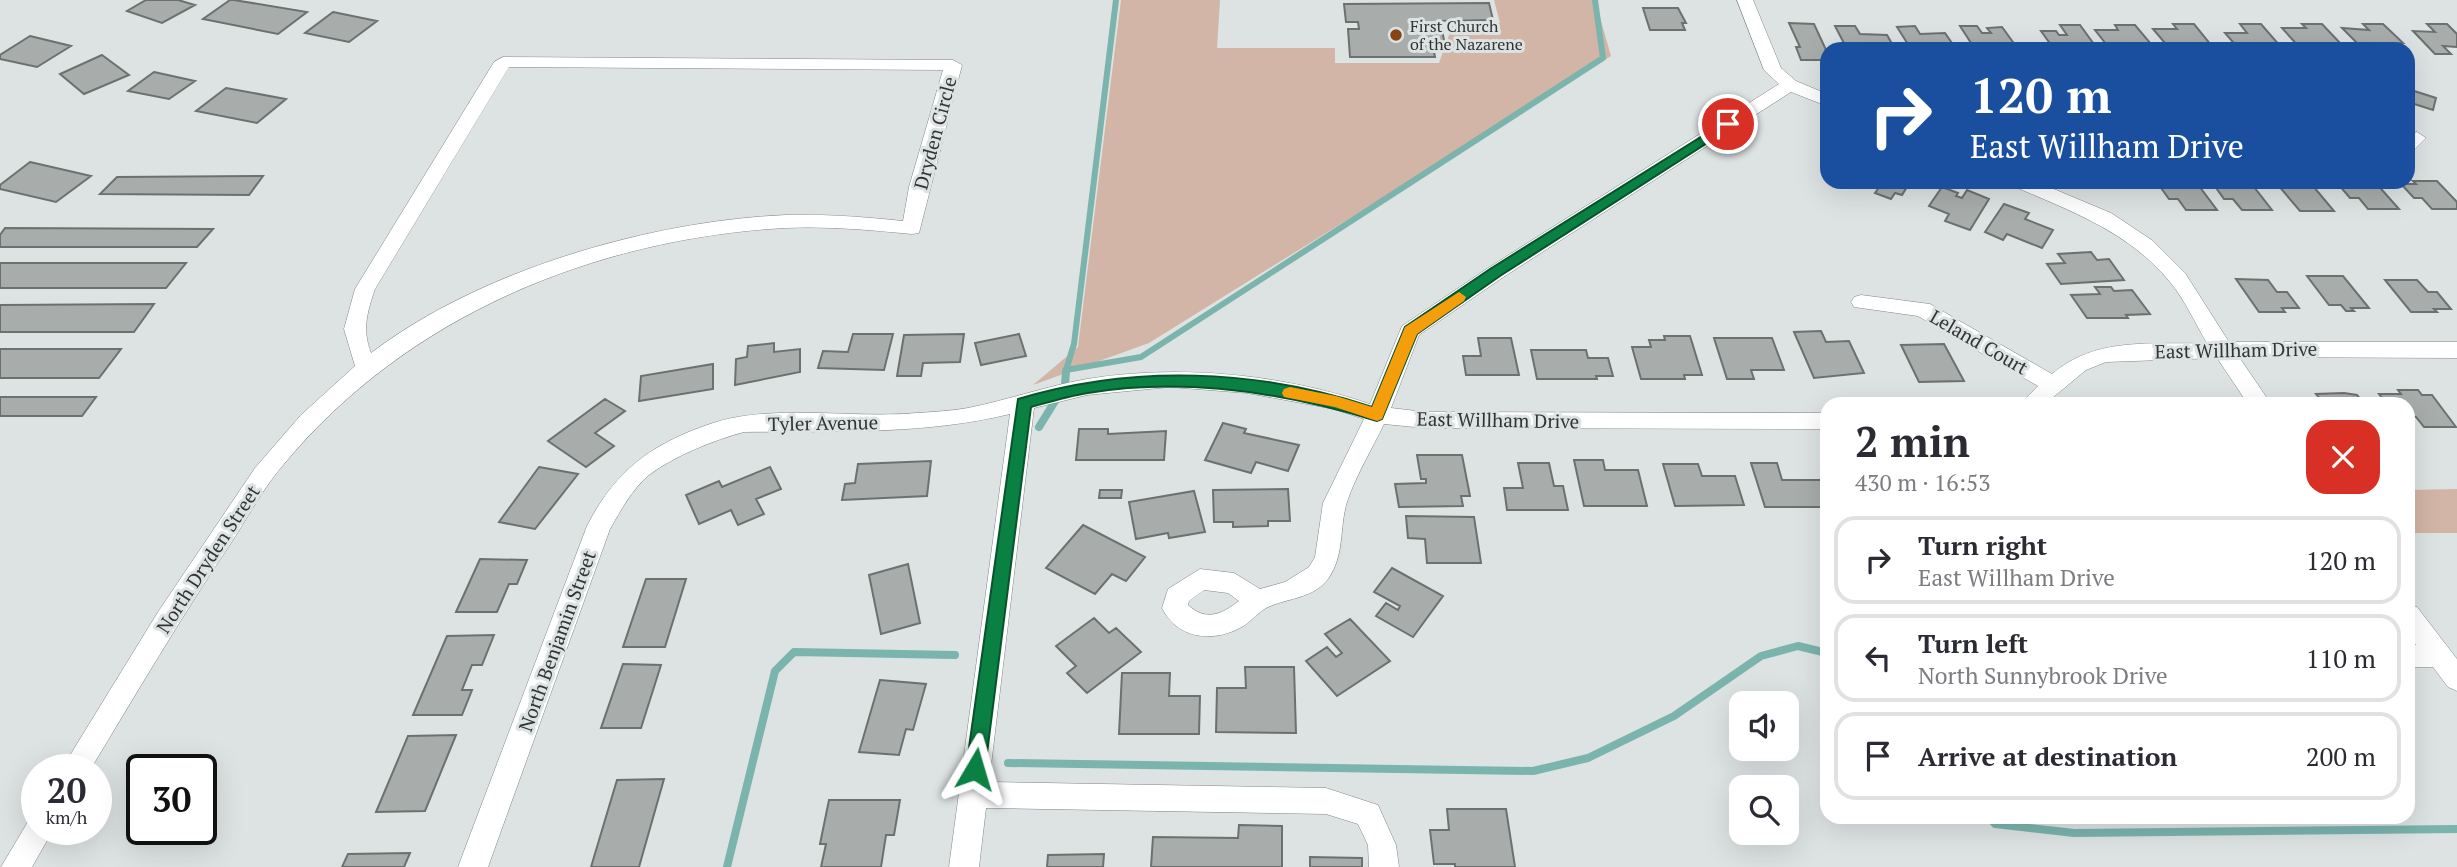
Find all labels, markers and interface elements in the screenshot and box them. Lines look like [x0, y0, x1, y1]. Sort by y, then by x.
place label: First Church of the Nazarene [1410, 15, 1523, 55]
marker: First Church of the Nazarene [1388, 27, 1404, 43]
text: 120 m [1970, 62, 2112, 127]
icon: right [1855, 70, 1946, 161]
street label: Dryden Circle [907, 74, 962, 192]
pin [1698, 94, 1758, 154]
icon: arrive [1709, 105, 1747, 143]
text: East Willham Drive [1970, 125, 2244, 167]
street label: Leland Court [1926, 303, 2033, 380]
street label: East Willham Drive [2155, 336, 2317, 363]
street label: East Willham Drive [1417, 406, 1579, 433]
street label: Tyler Avenue [768, 409, 878, 436]
text: 2 min [1855, 413, 1970, 469]
button: close [2306, 420, 2380, 494]
text: 430 m · 16:53 [1855, 467, 1990, 498]
street label: North Dryden Street [150, 480, 265, 638]
text: Turn right [1918, 528, 2047, 562]
icon: right [1859, 541, 1897, 579]
text: 120 m [2306, 543, 2376, 577]
street label: North Benjamin Street [512, 547, 601, 735]
text: East Willham Drive [1918, 562, 2115, 593]
text: Turn left [1918, 626, 2028, 660]
icon: left [1859, 639, 1897, 677]
text: 110 m [2306, 641, 2376, 675]
text: North Sunnybrook Drive [1918, 660, 2168, 691]
map controls [1729, 691, 1799, 845]
button: sound [1729, 691, 1799, 761]
position arrow [938, 732, 1012, 806]
icon: arrive [1859, 737, 1897, 775]
text: Arrive at destination [1918, 739, 2177, 773]
text: 200 m [2306, 739, 2376, 773]
speed limit sign: 30 [126, 754, 217, 845]
text: 20 [47, 767, 86, 813]
button: search [1729, 775, 1799, 845]
text: km/h [46, 805, 87, 829]

